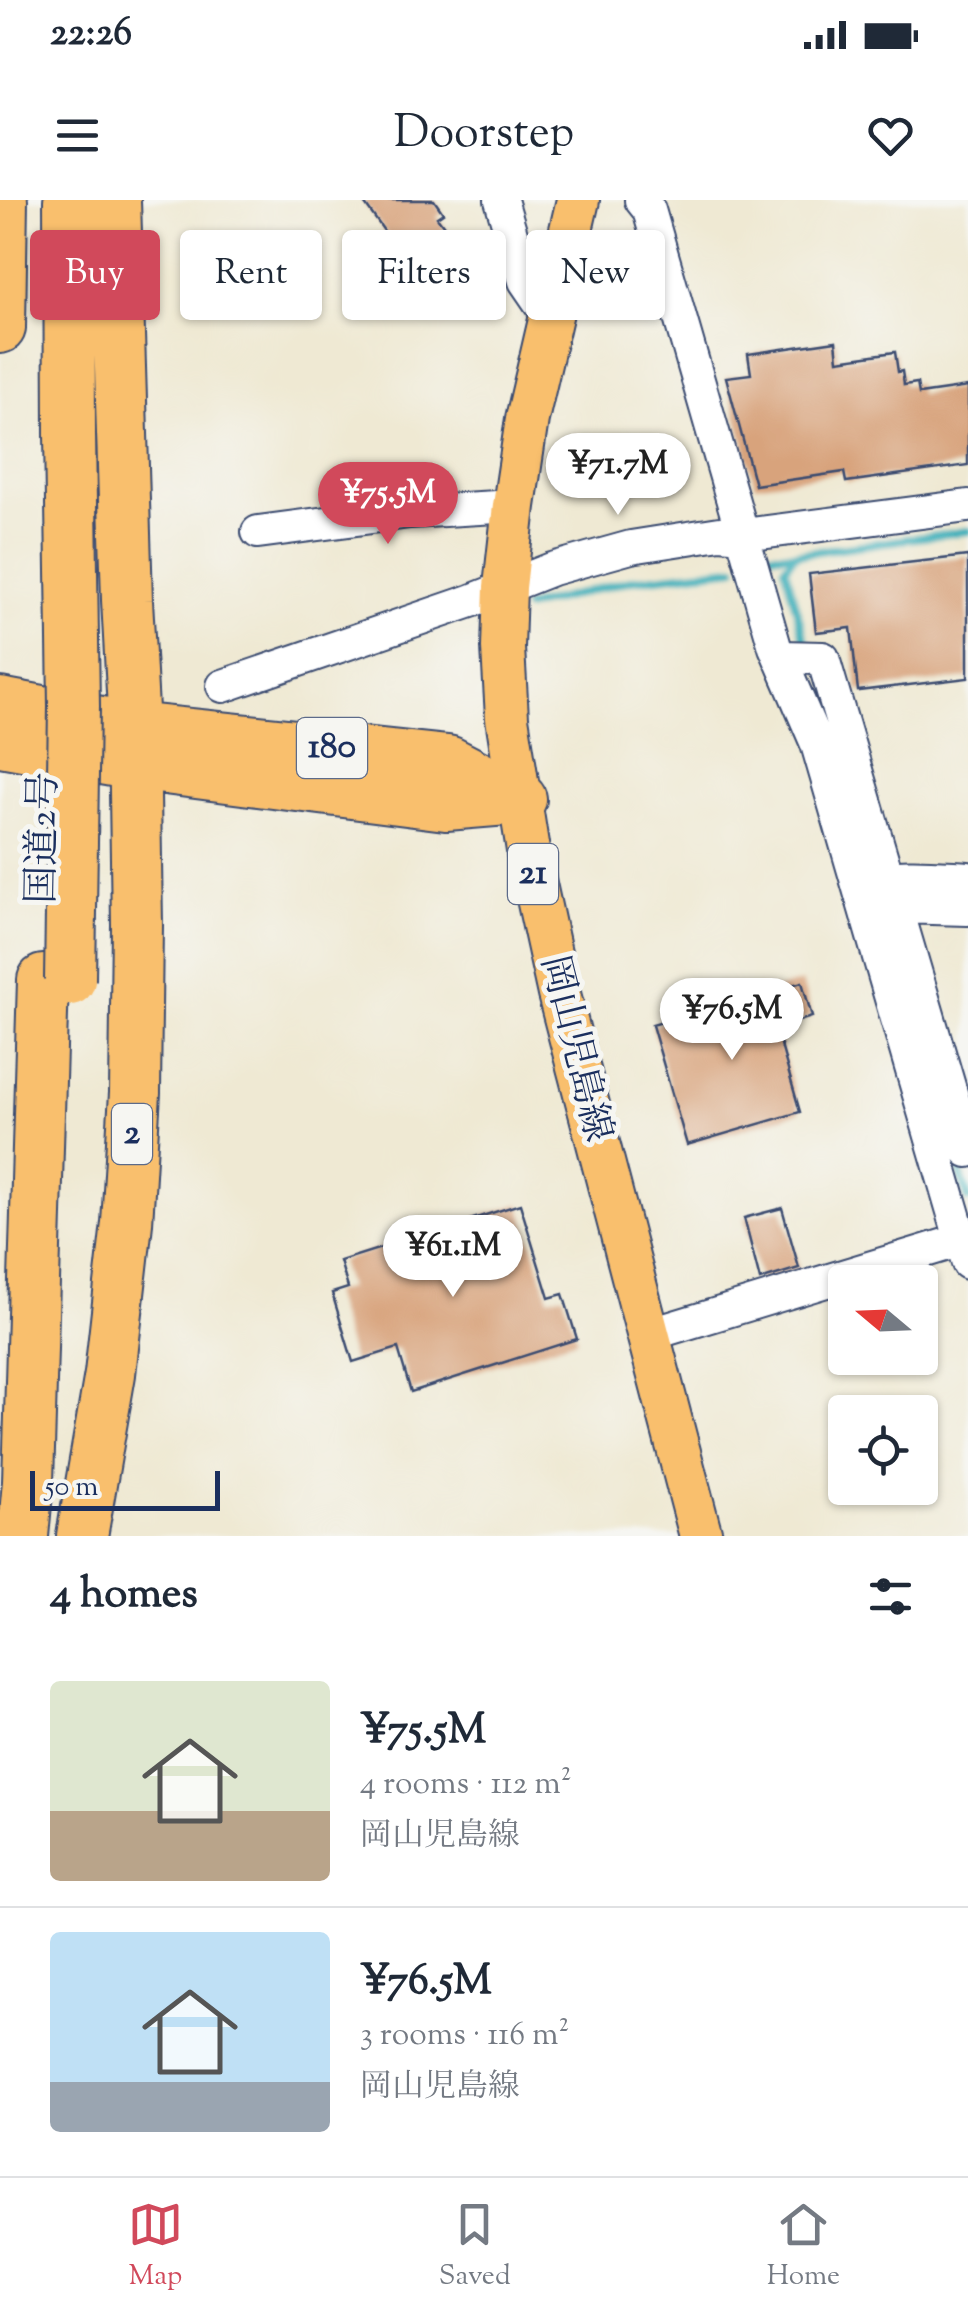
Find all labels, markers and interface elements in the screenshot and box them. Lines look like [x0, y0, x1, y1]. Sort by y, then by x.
text: 22:26 [50, 8, 132, 62]
text: Doorstep [394, 103, 574, 168]
icon: menu [50, 108, 105, 163]
icon: heart [863, 108, 918, 163]
chip: Buy [30, 230, 160, 320]
chip: Rent [180, 230, 322, 320]
chip: Filters [342, 230, 506, 320]
chip: New [526, 230, 665, 320]
pin: ¥71.7M [537, 433, 699, 518]
text: ¥71.7M [568, 442, 668, 488]
pin: ¥75.5M [307, 462, 469, 547]
text: ¥75.5M [340, 471, 436, 517]
road number: 180 [297, 718, 367, 778]
street label: 国道2号 [17, 772, 73, 904]
road number: 21 [508, 844, 558, 904]
street label: 岡山児島線 [525, 950, 623, 1148]
pin: ¥76.5M [651, 978, 813, 1063]
text: ¥76.5M [682, 987, 782, 1033]
road number: 2 [112, 1104, 152, 1164]
pin: ¥61.1M [372, 1215, 534, 1300]
text: ¥61.1M [405, 1224, 501, 1270]
north arrow [828, 1265, 938, 1375]
map controls [828, 1265, 938, 1505]
button: locate [828, 1395, 938, 1505]
scale bar [30, 1466, 220, 1510]
text: 50 m [45, 1468, 99, 1508]
text: 4 homes [50, 1566, 198, 1626]
icon: filters [863, 1569, 918, 1624]
text: ¥75.5M [360, 1702, 486, 1762]
icon: home [130, 1721, 250, 1841]
text: 4 rooms · 112 m² [360, 1762, 572, 1808]
text: 岡山児島線 [360, 1814, 520, 1860]
text: ¥76.5M [360, 1953, 492, 2013]
icon: home [130, 1972, 250, 2092]
text: 3 rooms · 116 m² [360, 2013, 569, 2059]
text: 岡山児島線 [360, 2065, 520, 2111]
tab: Map [128, 2197, 183, 2297]
tab: Saved [439, 2197, 511, 2297]
tab: Home [767, 2197, 840, 2297]

